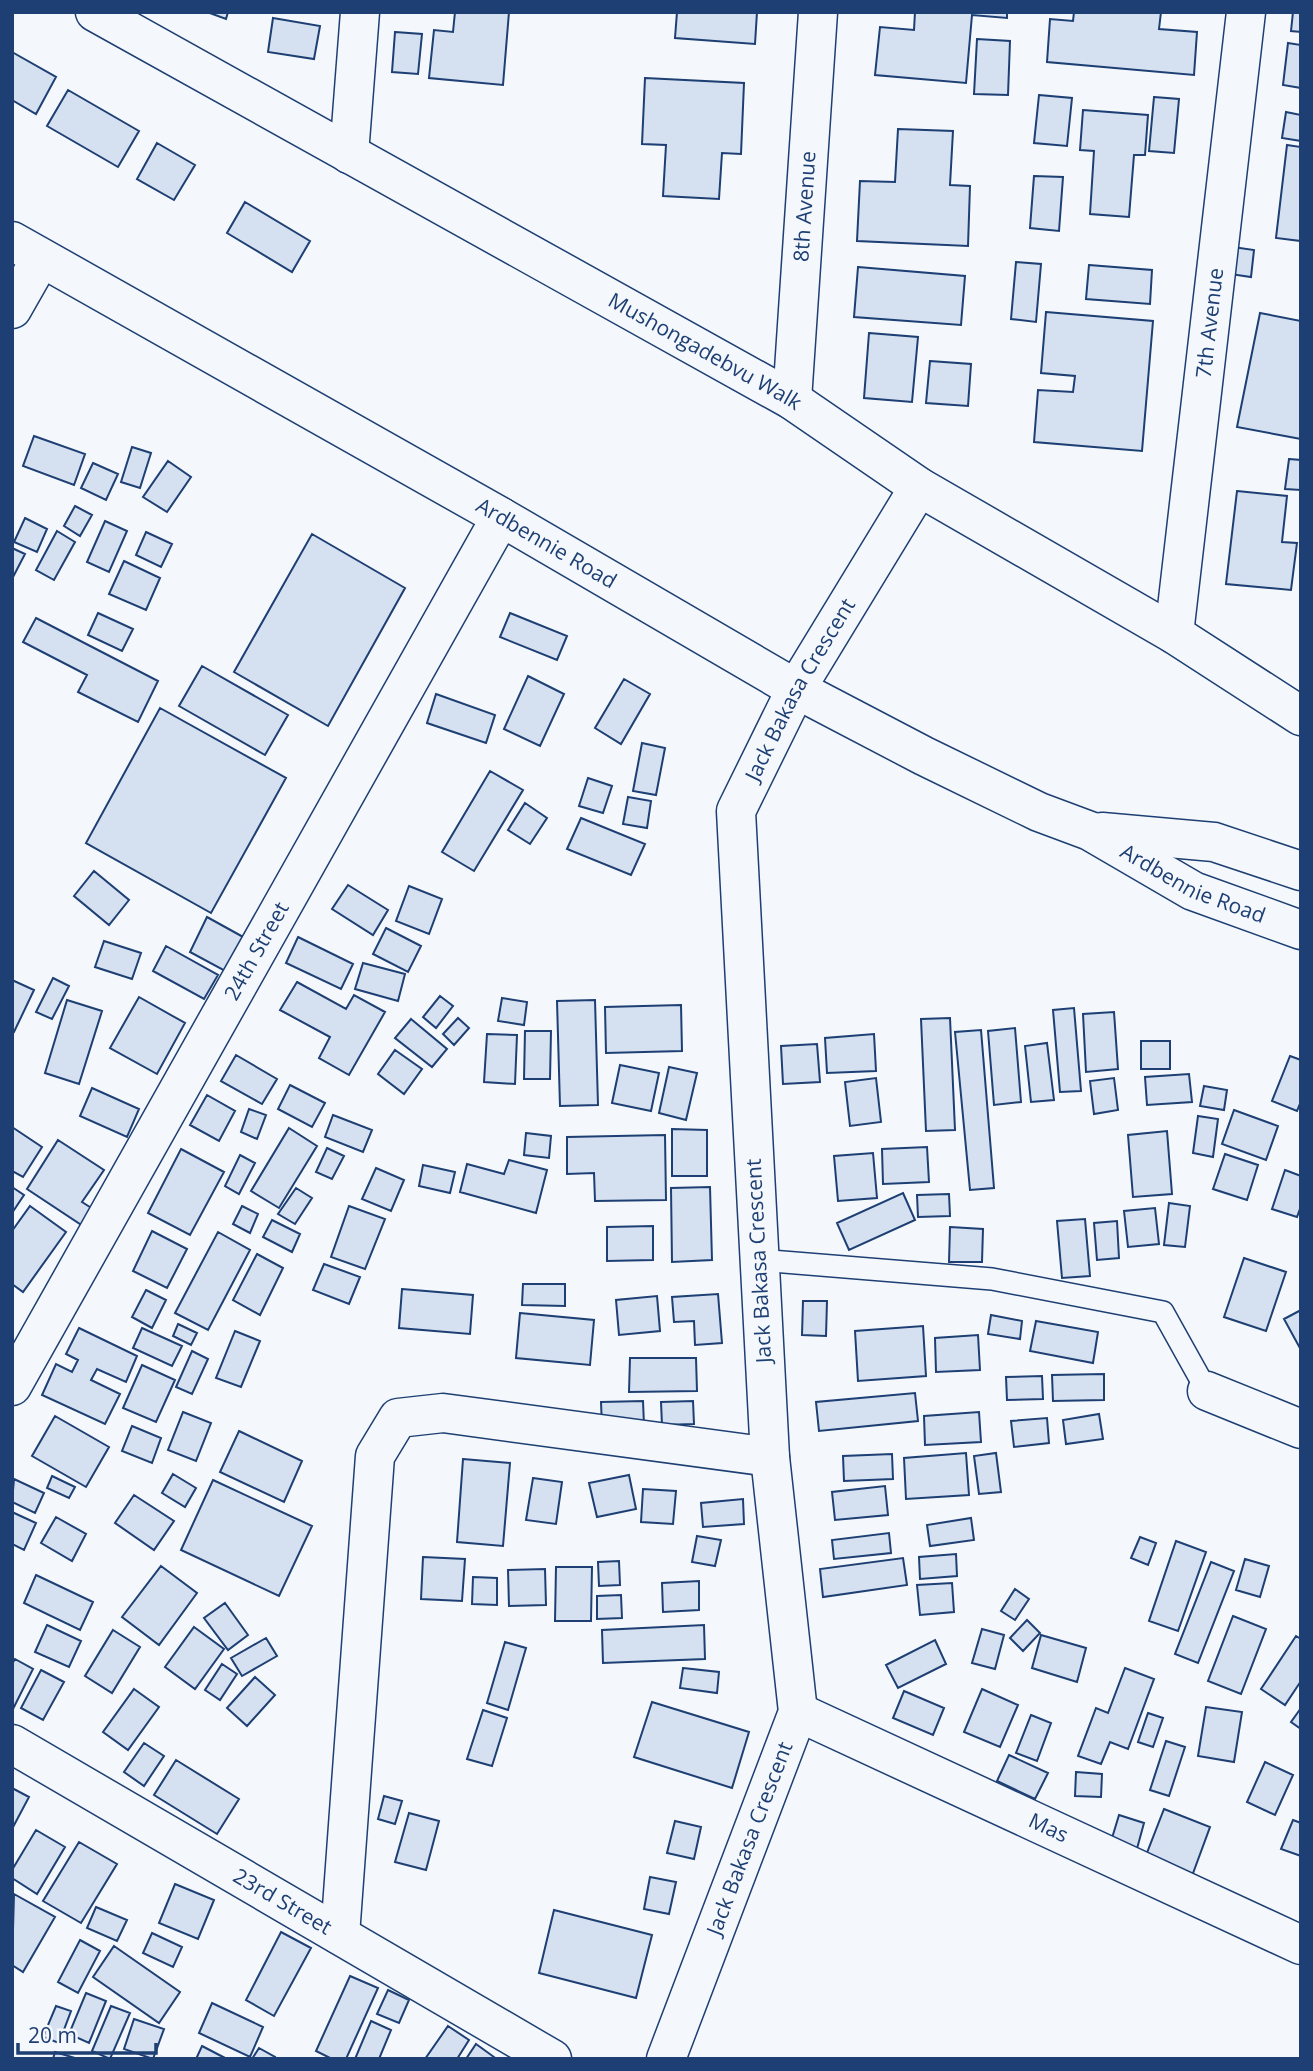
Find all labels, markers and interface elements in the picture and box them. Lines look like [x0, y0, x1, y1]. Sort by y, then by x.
street label: 8th Avenue [786, 150, 822, 263]
street label: 7th Avenue [1189, 266, 1229, 380]
street label: Mushongadebvu Walk [604, 286, 808, 416]
street label: Ardbennie Road [472, 491, 622, 594]
street label: Jack Bakasa Crescent [737, 593, 861, 787]
street label: Ardbennie Road [1116, 837, 1270, 929]
street label: 24th Street [217, 896, 295, 1005]
street label: Jack Bakasa Crescent [739, 1158, 777, 1366]
street label: Jack Bakasa Crescent [699, 1737, 798, 1941]
street label: Mas [1025, 1806, 1073, 1848]
street label: 23rd Street [228, 1861, 337, 1941]
scale bar [18, 2011, 156, 2056]
text: 20 m [28, 2021, 77, 2049]

